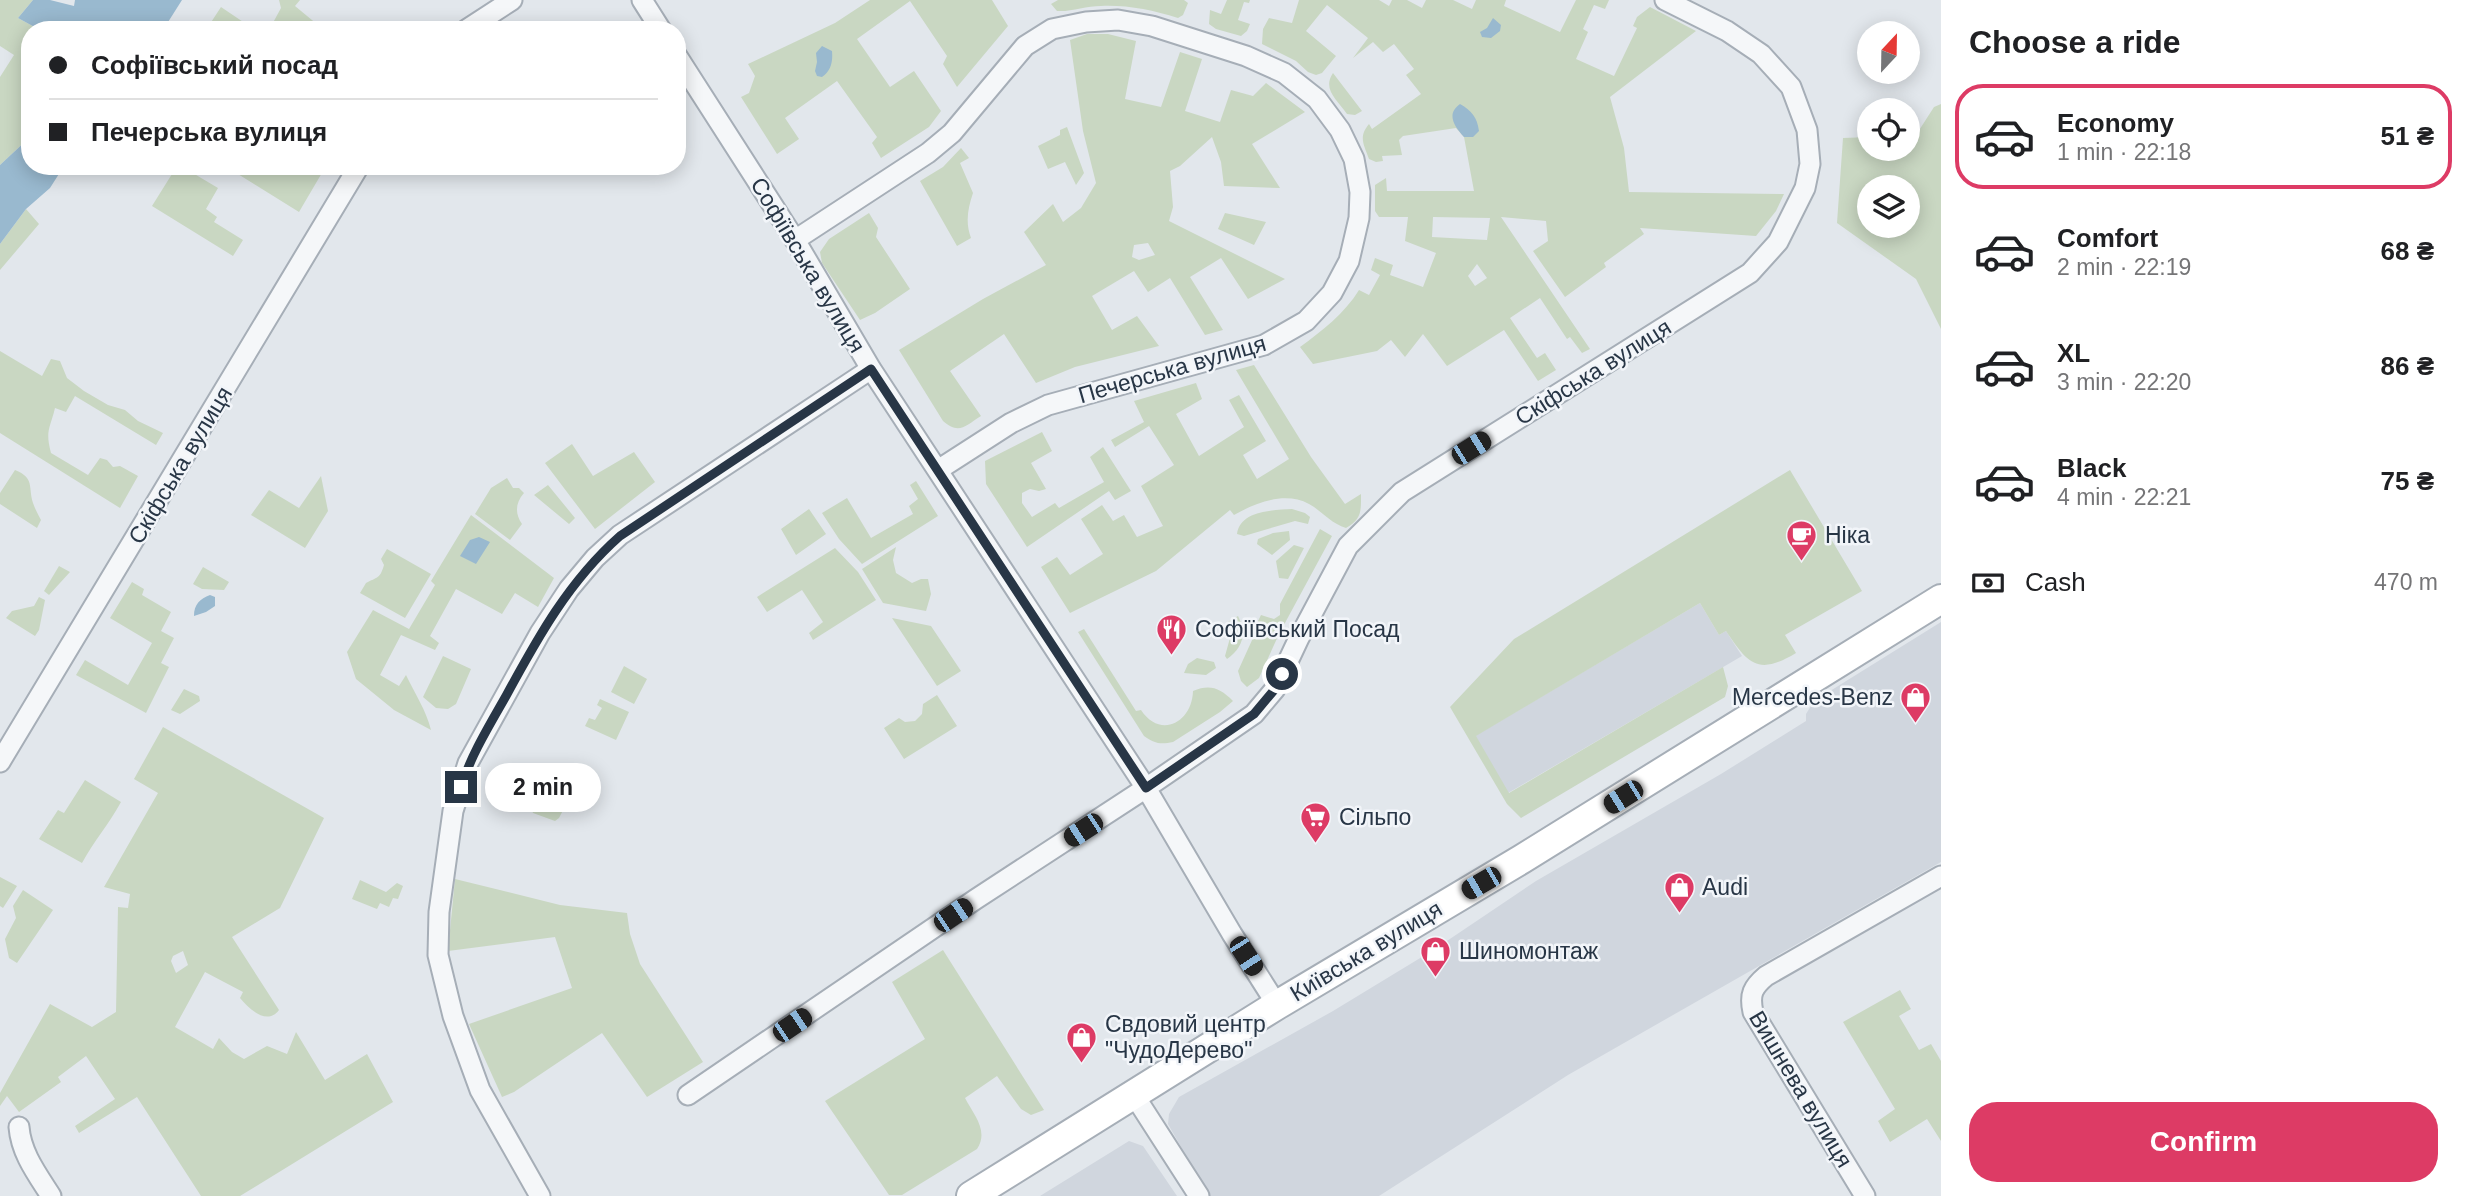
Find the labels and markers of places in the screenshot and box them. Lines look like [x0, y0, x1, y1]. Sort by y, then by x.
cafe icon: Ніка [1785, 518, 1819, 562]
place label: Ніка [1825, 522, 1870, 548]
restaurant icon: Софіївський Посад [1155, 612, 1189, 656]
place label: Софіївський Посад [1195, 616, 1400, 642]
shop icon: Mercedes-Benz [1899, 680, 1933, 724]
place label: Mercedes-Benz [1732, 684, 1893, 710]
supermarket icon: Сільпо [1299, 800, 1333, 844]
place label: Сільпо [1339, 804, 1411, 830]
shop icon: Audi [1662, 870, 1696, 914]
place label: Audi [1702, 874, 1748, 900]
shop icon: Шиномонтаж [1419, 934, 1453, 978]
place label: Шиномонтаж [1459, 938, 1599, 964]
place label: Свдовий центр "ЧудоДерево" [1105, 1011, 1266, 1063]
shop icon: Свдовий центр "ЧудоДерево" [1065, 1020, 1099, 1064]

